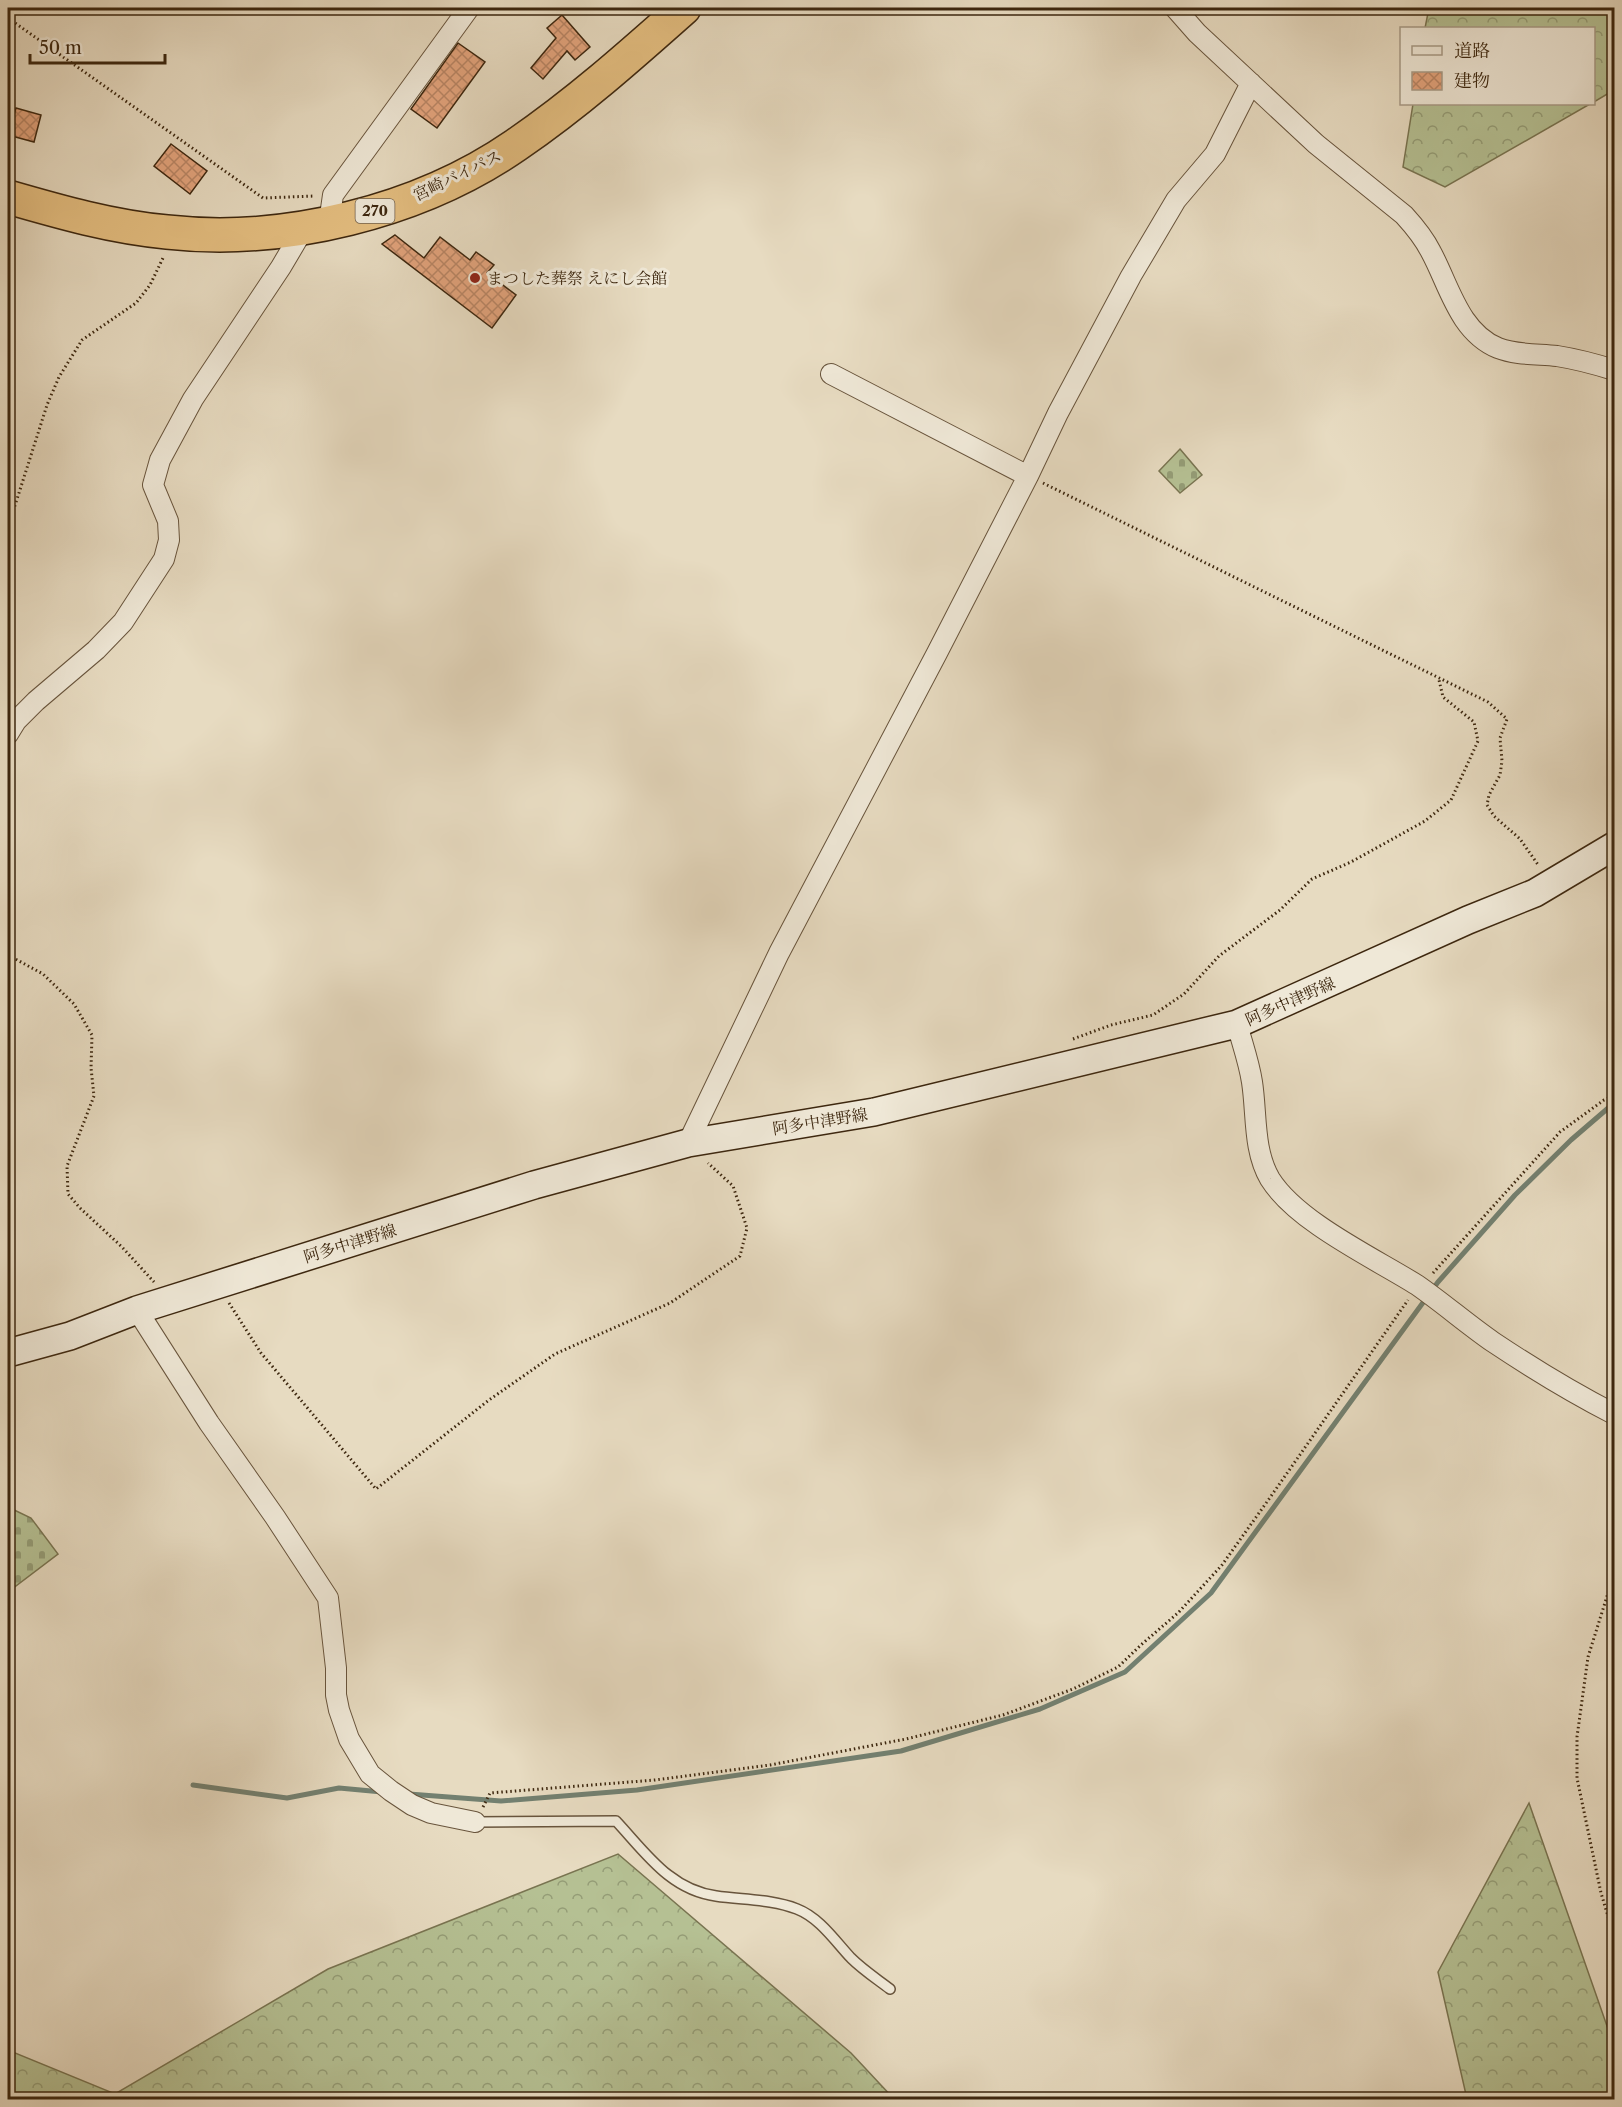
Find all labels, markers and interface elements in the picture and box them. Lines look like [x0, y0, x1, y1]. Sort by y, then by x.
scale bar [30, 27, 165, 65]
legend [1400, 27, 1595, 105]
text: 50 m [39, 37, 82, 59]
text: 道路 [1454, 40, 1490, 62]
text: 建物 [1454, 70, 1490, 92]
street label: 宮崎バイパス [410, 145, 504, 205]
road number: 270 [356, 199, 394, 223]
place label: まつした葬祭 えにし会館 [487, 268, 667, 288]
marker: まつした葬祭 えにし会館 [468, 271, 482, 285]
street label: 阿多中津野線 [1242, 972, 1338, 1030]
street label: 阿多中津野線 [771, 1104, 869, 1138]
street label: 阿多中津野線 [301, 1219, 399, 1267]

